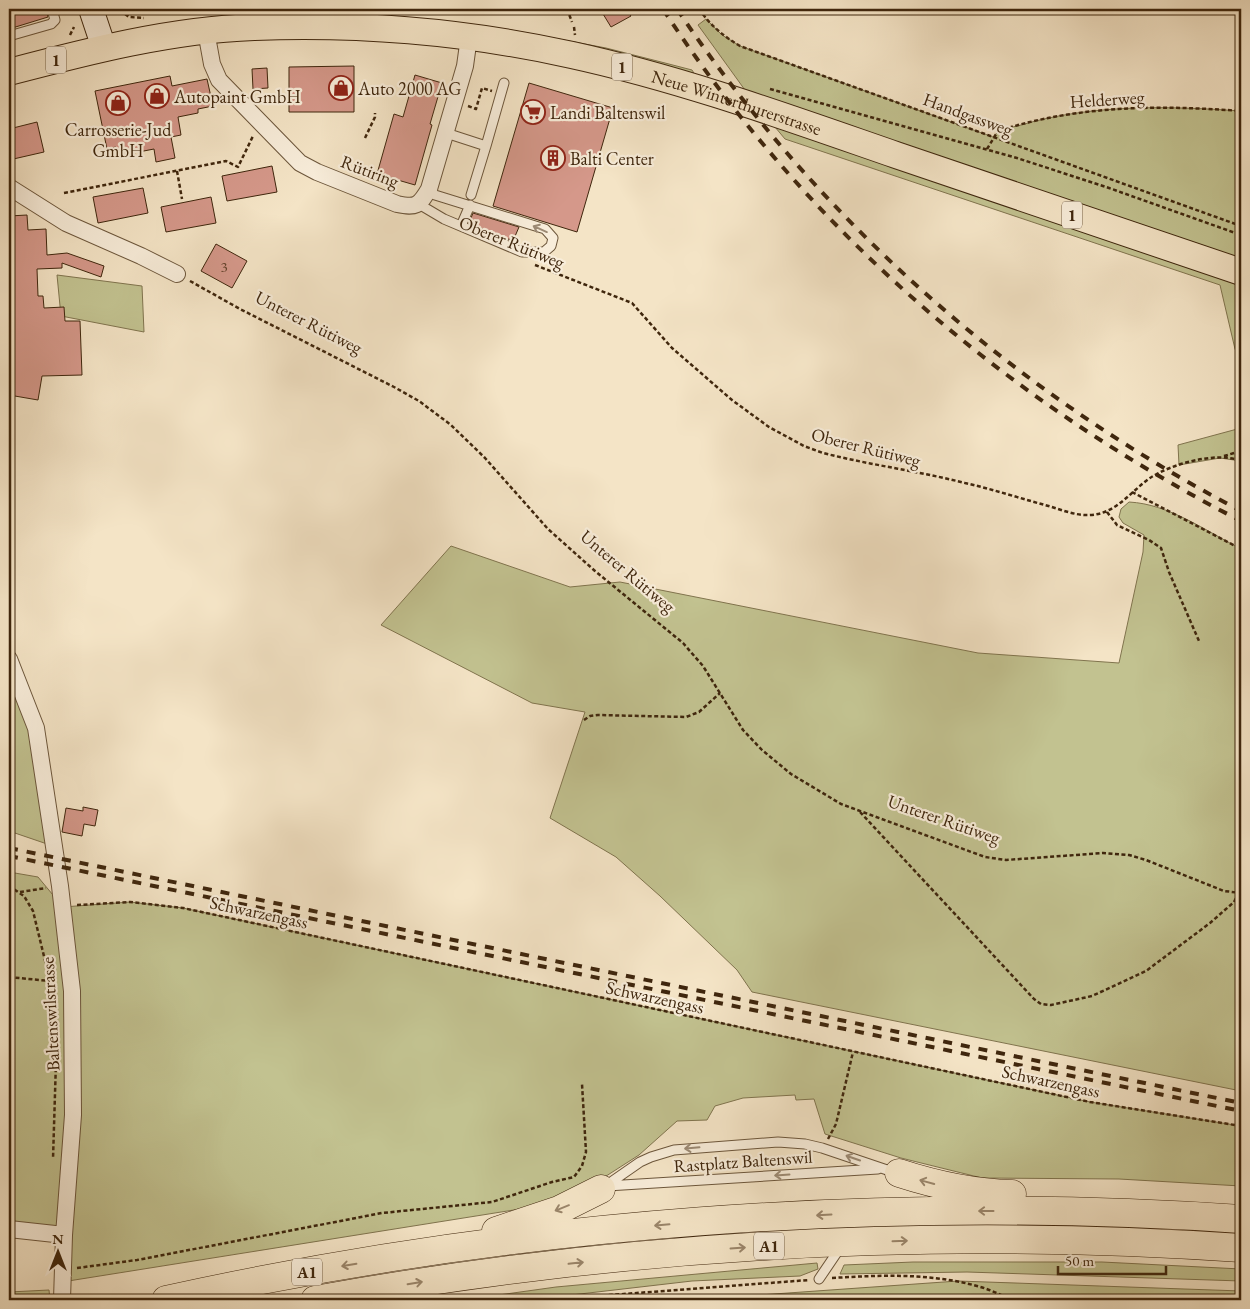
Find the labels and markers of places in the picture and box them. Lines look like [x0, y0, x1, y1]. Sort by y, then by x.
shop icon: Auto 2000 AG [328, 75, 354, 101]
place label: Auto 2000 AG [357, 77, 461, 100]
shop icon: Autopaint GmbH [144, 83, 170, 109]
place label: Autopaint GmbH [173, 85, 301, 108]
shop icon: Carrosserie-Jud GmbH [105, 90, 131, 116]
supermarket icon: Landi Baltenswil [520, 99, 546, 125]
place label: Landi Baltenswil [550, 101, 665, 124]
place label: Carrosserie-Jud GmbH [65, 118, 172, 162]
building icon: Balti Center [540, 145, 566, 171]
place label: Balti Center [570, 147, 654, 170]

